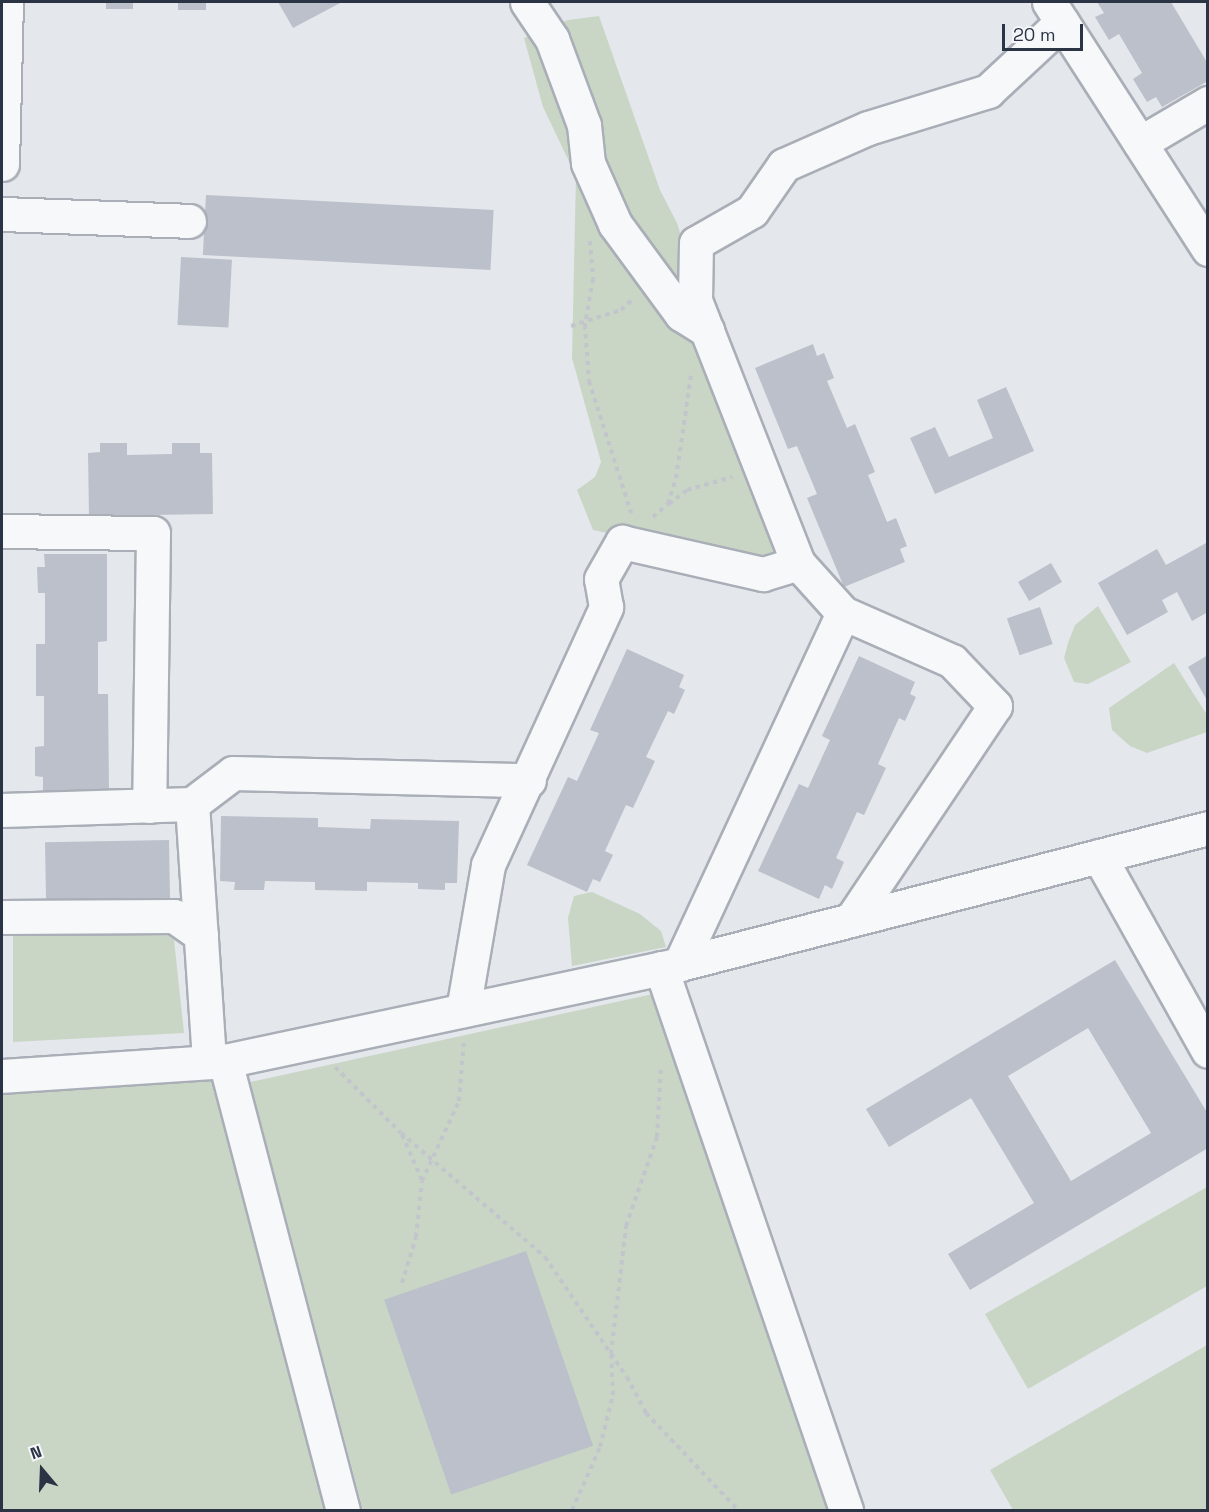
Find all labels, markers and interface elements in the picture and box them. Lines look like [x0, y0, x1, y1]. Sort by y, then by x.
scale bar [1005, 12, 1086, 50]
text: 20 m [1013, 23, 1056, 46]
north arrow [12, 1440, 72, 1500]
text: N [27, 1441, 44, 1464]

